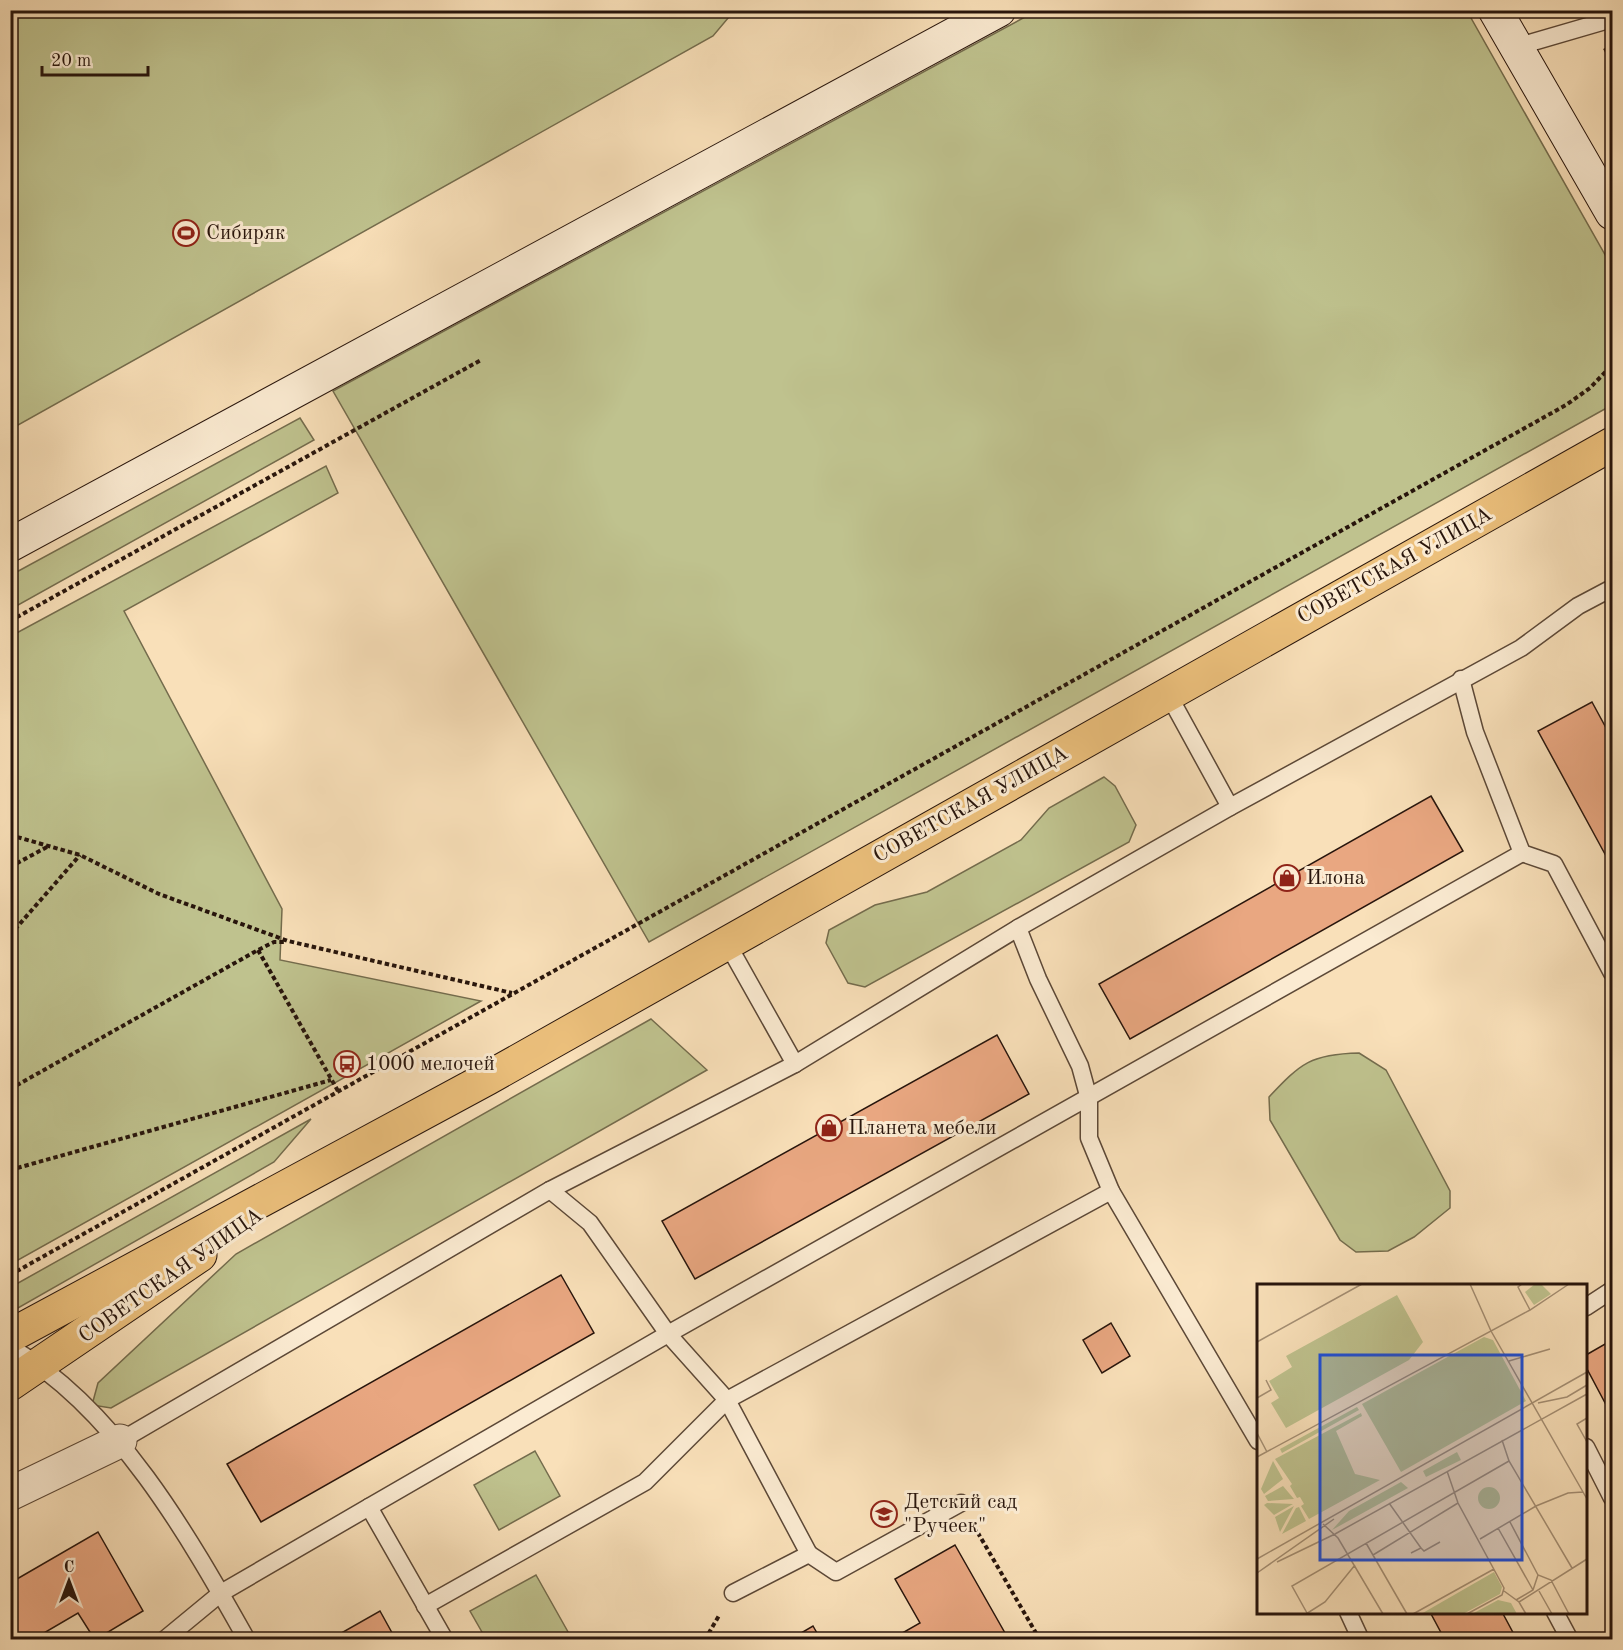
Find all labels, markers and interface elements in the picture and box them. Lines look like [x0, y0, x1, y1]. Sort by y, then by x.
scale bar [42, 39, 148, 77]
text: 20 m [51, 52, 91, 70]
sports icon: Сибиряк [171, 218, 201, 248]
place label: Сибиряк [206, 223, 286, 244]
street label: СОВЕТСКАЯ УЛИЦА [1294, 504, 1496, 628]
street label: СОВЕТСКАЯ УЛИЦА [870, 743, 1072, 867]
shop icon: Илона [1272, 863, 1302, 893]
place label: Илона [1306, 868, 1365, 889]
bus stop icon: 1000 мелочей [332, 1049, 362, 1079]
place label: 1000 мелочей [366, 1054, 495, 1075]
shop icon: Планета мебели [814, 1113, 844, 1143]
place label: Планета мебели [848, 1118, 997, 1139]
street label: СОВЕТСКАЯ УЛИЦА [75, 1205, 267, 1347]
inset map [1257, 1284, 1587, 1614]
place label: Детский сад "Ручеек" [904, 1492, 1018, 1537]
school or university icon: Детский сад "Ручеек" [869, 1499, 899, 1529]
north arrow [39, 1551, 99, 1611]
text: С [64, 1560, 74, 1576]

